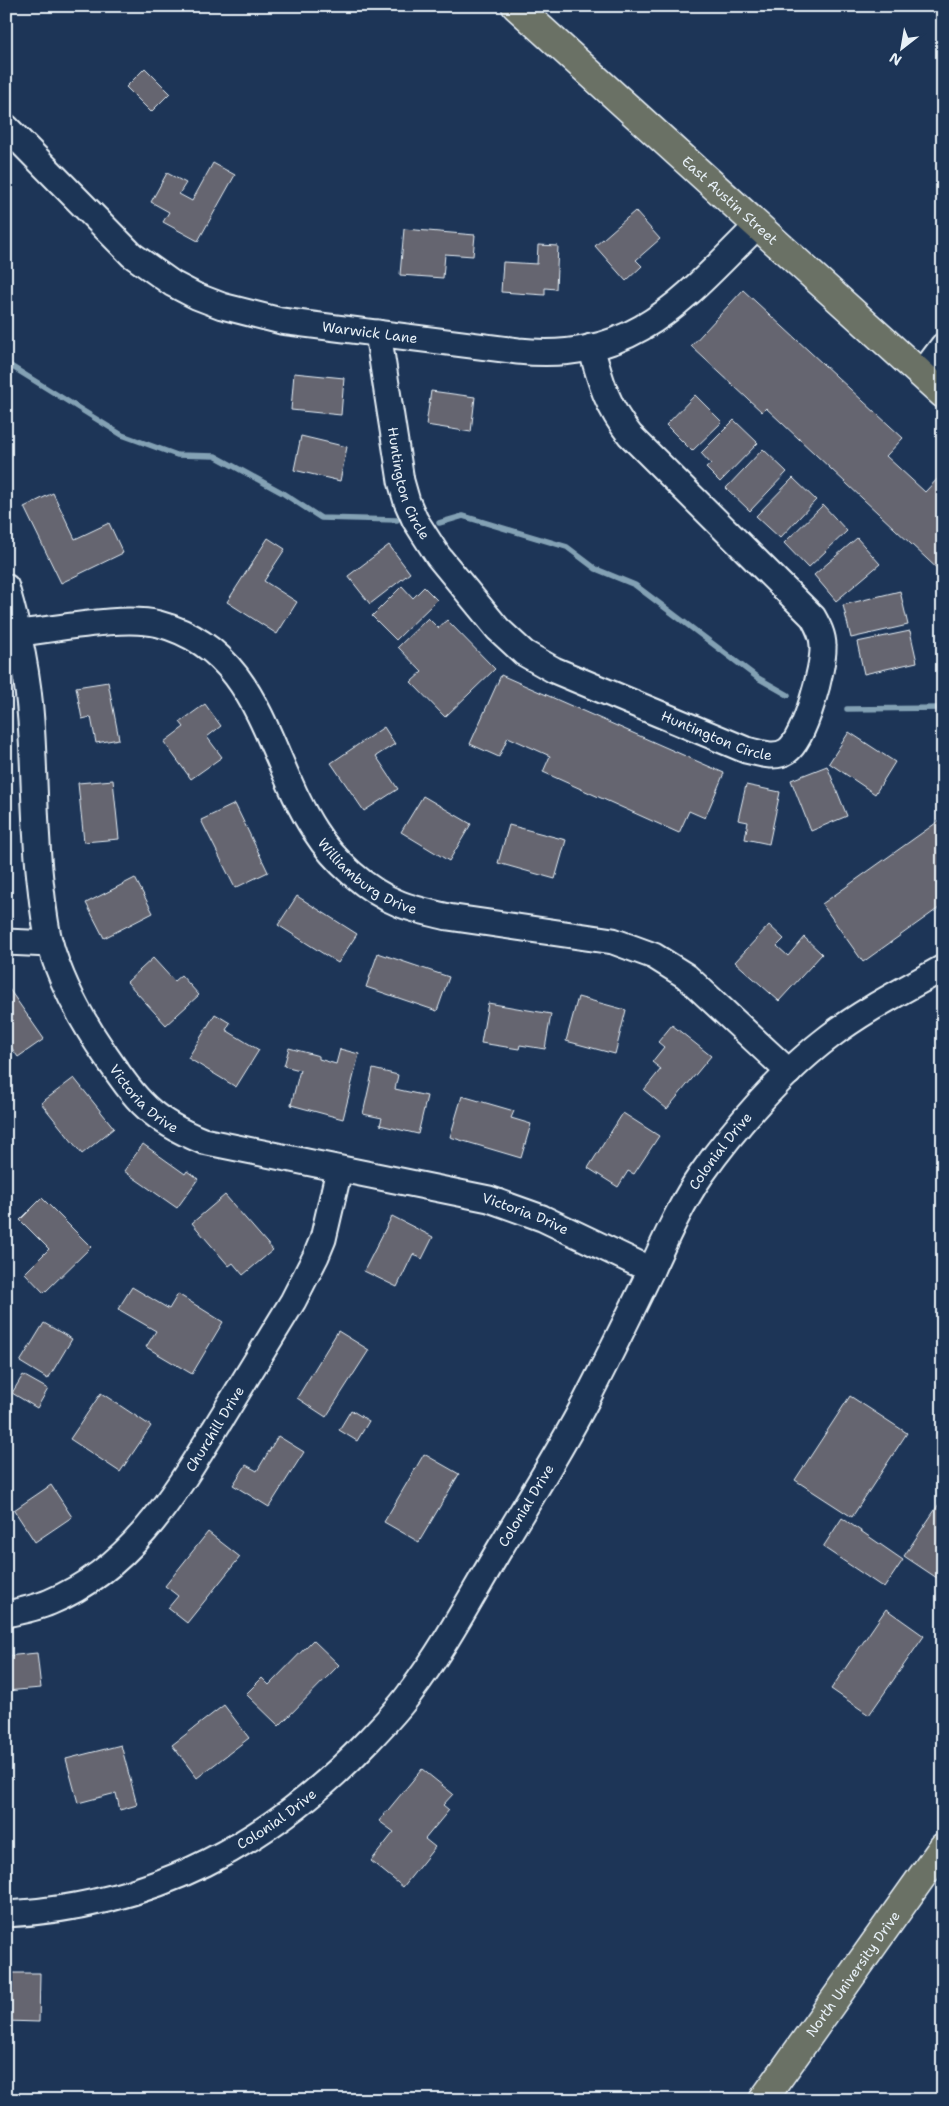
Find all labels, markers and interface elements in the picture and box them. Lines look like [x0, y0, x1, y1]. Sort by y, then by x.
north arrow [876, 22, 926, 72]
text: N [886, 49, 905, 70]
street label: East Austin Street [678, 152, 782, 249]
street label: Warwick Lane [321, 317, 419, 347]
street label: Huntington Circle [384, 426, 434, 543]
street label: Huntington Circle [658, 707, 773, 764]
street label: Williamburg Drive [314, 834, 419, 918]
street label: Victoria Drive [105, 1061, 182, 1137]
street label: Colonial Drive [685, 1108, 756, 1193]
street label: Victoria Drive [481, 1189, 572, 1238]
street label: Churchill Drive [181, 1383, 248, 1475]
street label: Colonial Drive [494, 1461, 558, 1550]
street label: Colonial Drive [233, 1785, 320, 1853]
street label: North University Drive [802, 1907, 904, 2040]

